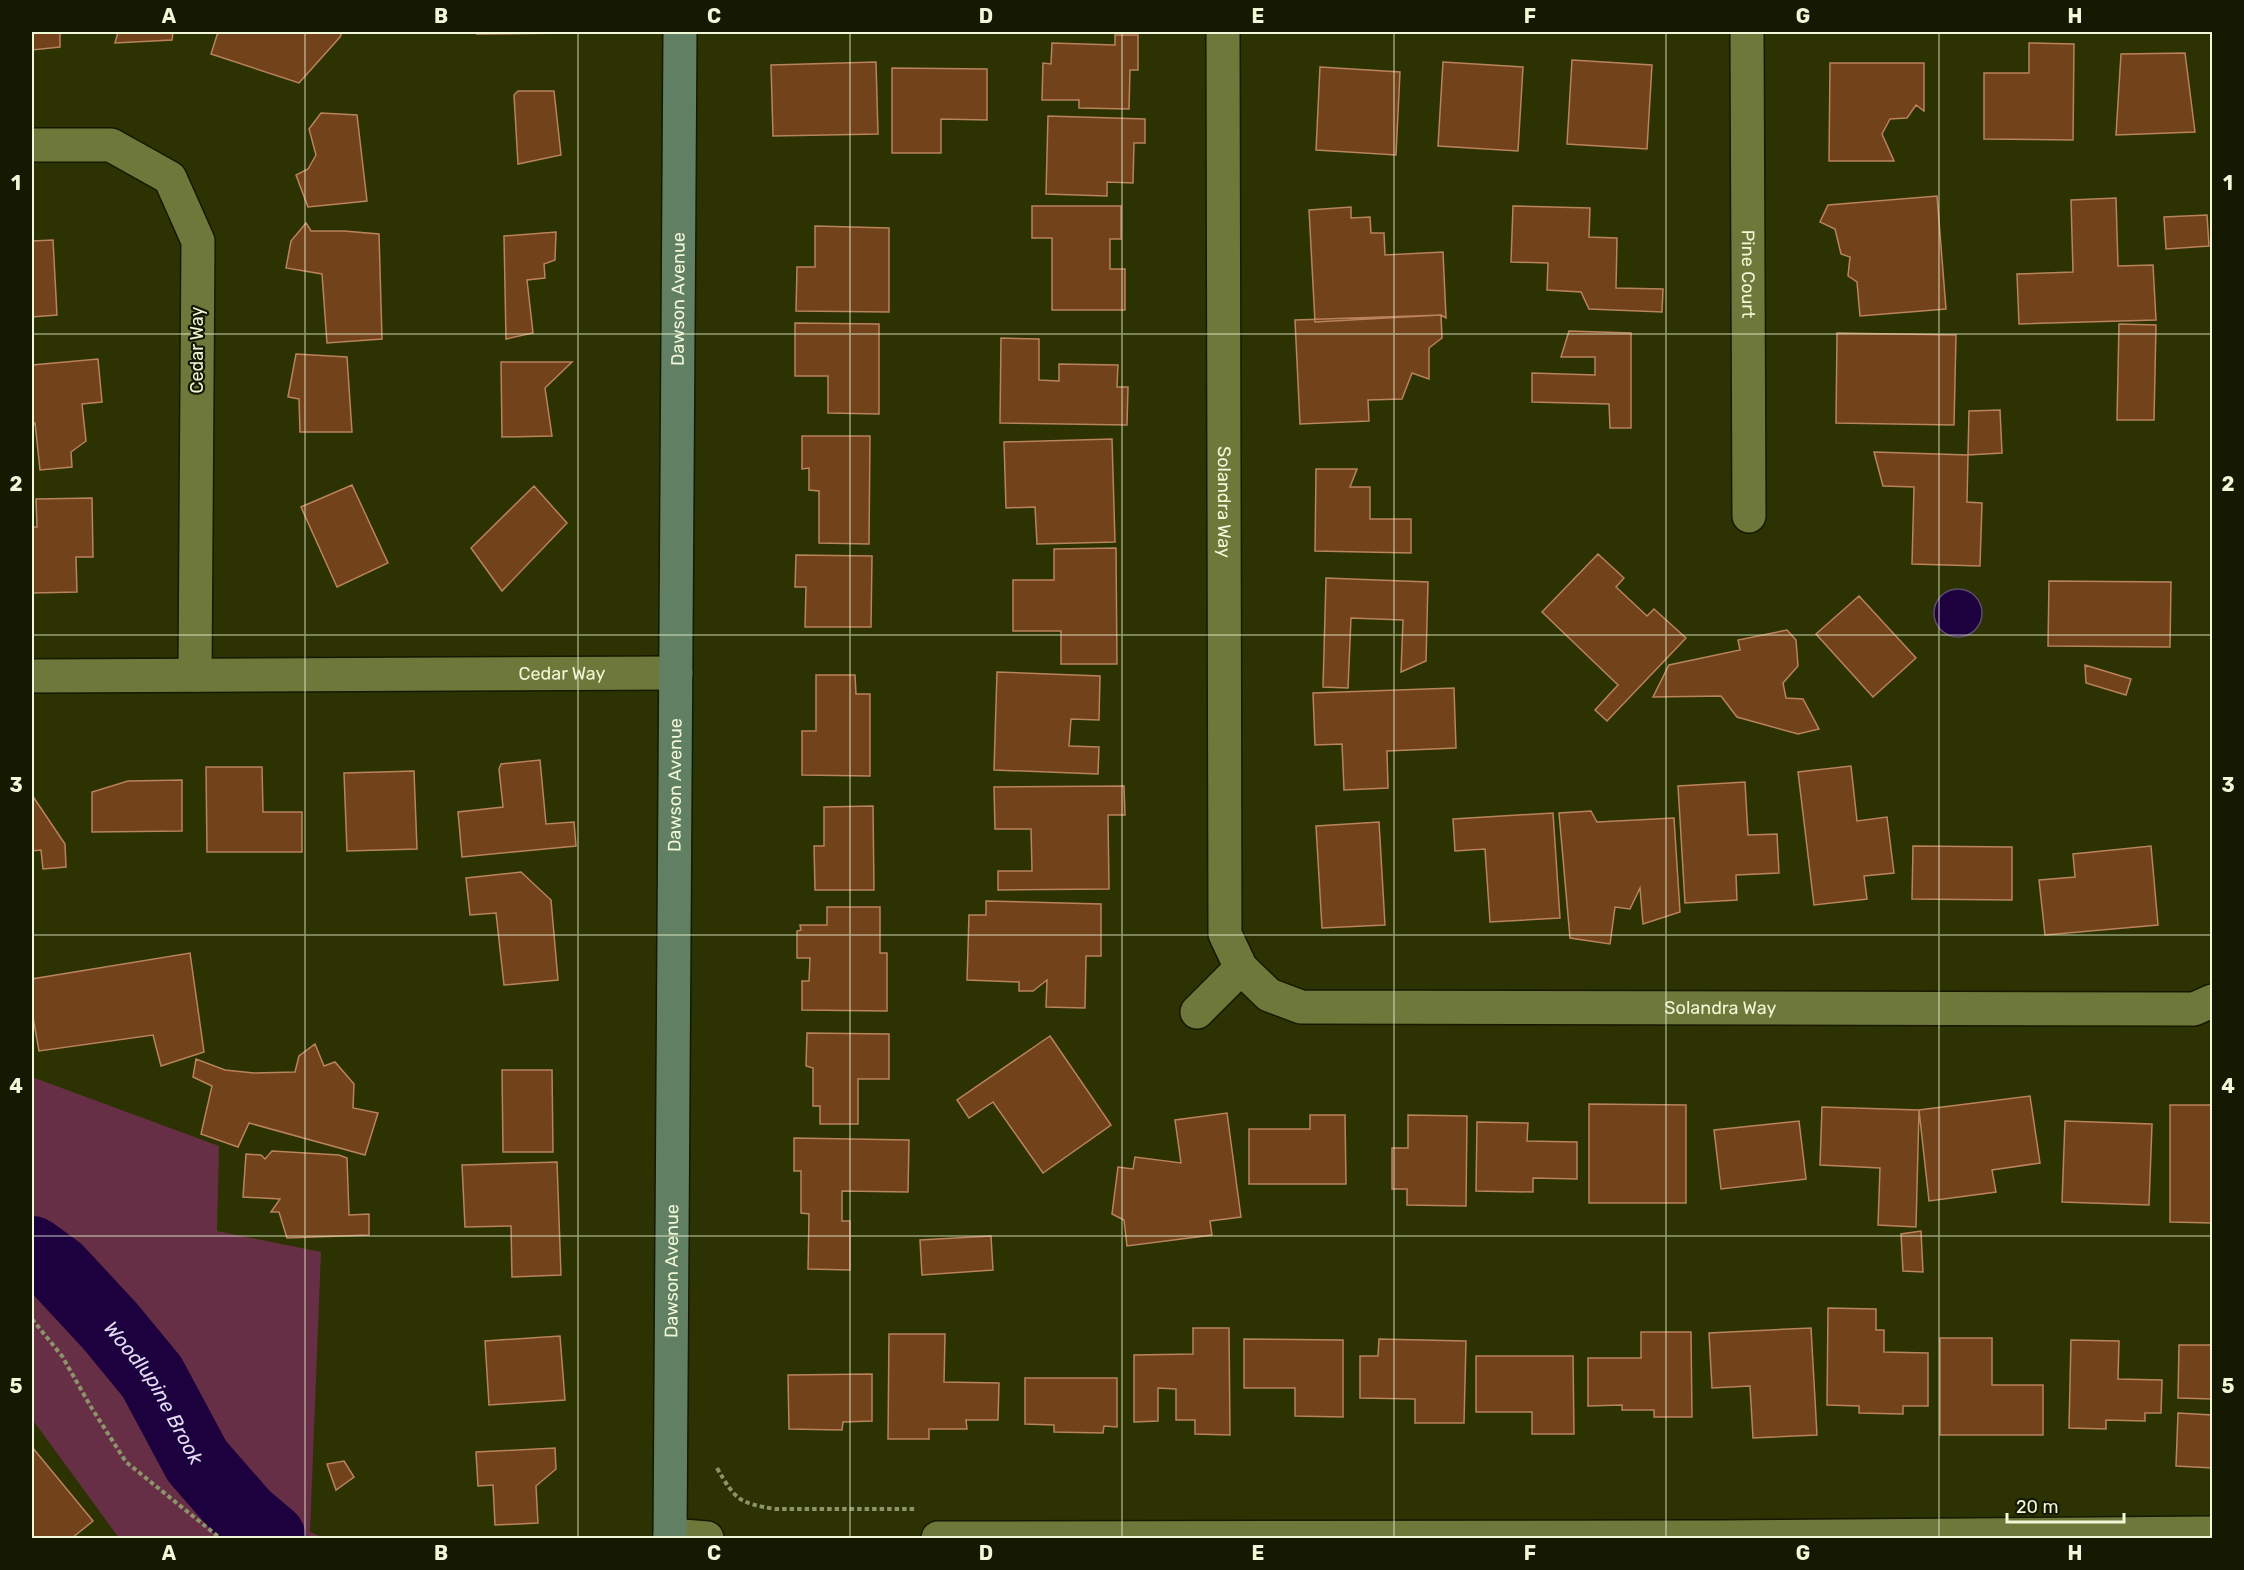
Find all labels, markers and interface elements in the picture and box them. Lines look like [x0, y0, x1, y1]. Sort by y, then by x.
text: A [162, 4, 177, 28]
text: B [434, 4, 448, 28]
text: C [707, 4, 721, 28]
text: D [979, 4, 993, 28]
text: E [1252, 4, 1264, 28]
text: F [1524, 4, 1536, 28]
text: G [1796, 4, 1810, 28]
text: H [2068, 4, 2082, 28]
text: 1 [11, 171, 21, 195]
text: 1 [2223, 171, 2233, 195]
street label: Pine Court [1737, 230, 1759, 318]
street label: Dawson Avenue [667, 232, 690, 366]
street label: Cedar Way [186, 306, 208, 393]
street label: Solandra Way [1213, 446, 1235, 558]
text: 2 [10, 472, 23, 496]
text: 2 [2222, 472, 2235, 496]
street label: Cedar Way [518, 662, 606, 685]
street label: Dawson Avenue [664, 718, 686, 852]
text: 3 [9, 773, 23, 797]
text: 3 [2221, 773, 2235, 797]
street label: Solandra Way [1664, 997, 1776, 1019]
text: 4 [9, 1074, 23, 1098]
text: 4 [2221, 1074, 2235, 1098]
street label: Dawson Avenue [660, 1204, 683, 1338]
water label: Woodlupine Brook [99, 1316, 209, 1469]
text: 5 [10, 1374, 23, 1398]
text: 5 [2222, 1374, 2235, 1398]
scale bar [2007, 1486, 2124, 1524]
text: 20 m [2016, 1496, 2058, 1518]
text: A [162, 1541, 177, 1565]
text: B [434, 1541, 448, 1565]
text: C [707, 1541, 721, 1565]
text: D [979, 1541, 993, 1565]
text: E [1252, 1541, 1264, 1565]
text: F [1524, 1541, 1536, 1565]
text: G [1796, 1541, 1810, 1565]
text: H [2068, 1541, 2082, 1565]

